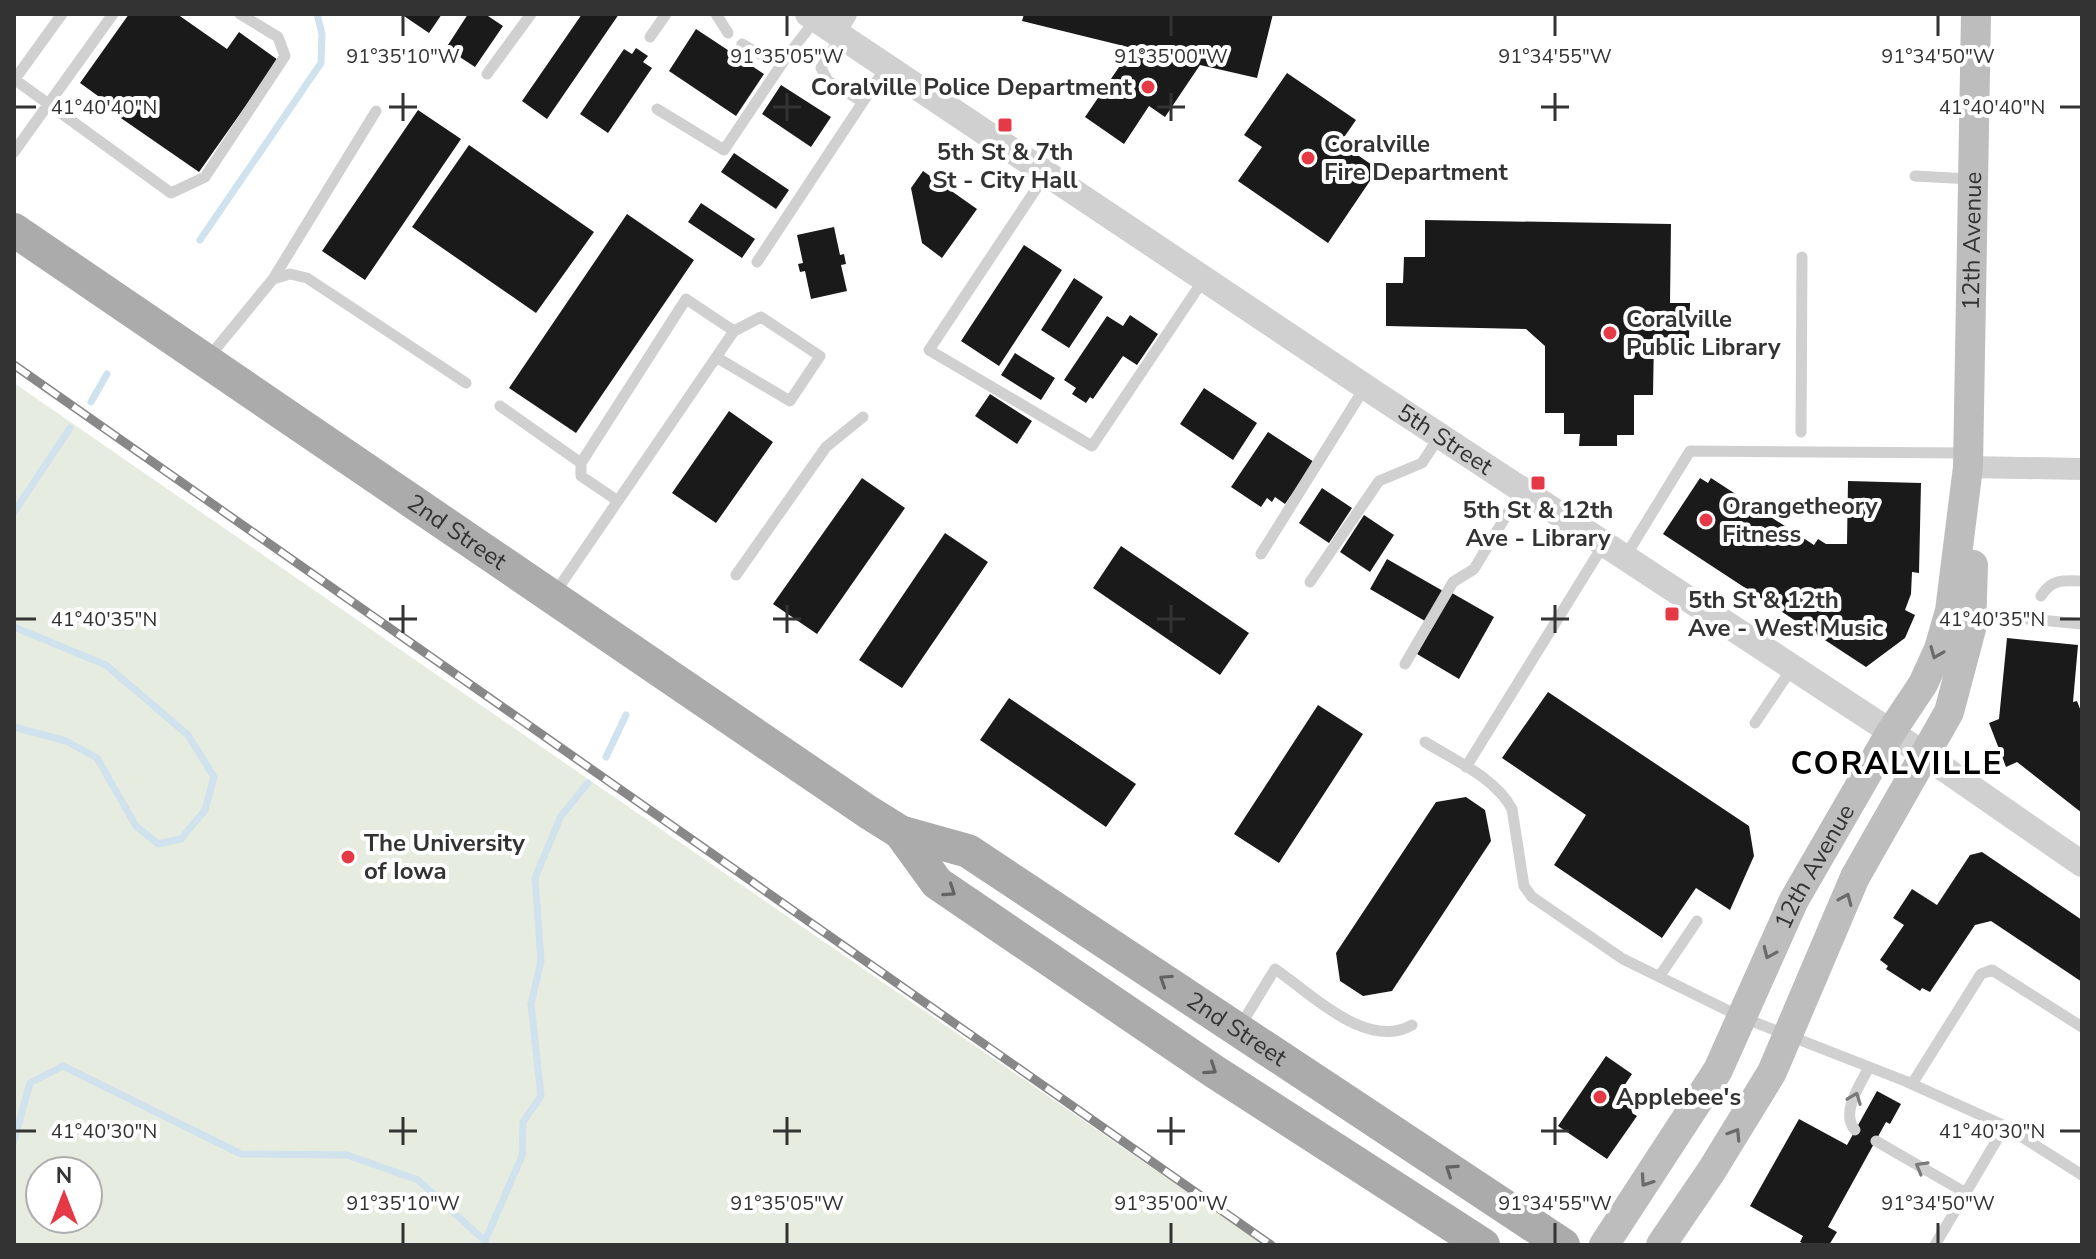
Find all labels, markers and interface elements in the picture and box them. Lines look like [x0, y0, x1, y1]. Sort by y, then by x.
text: 91°35'10"W [346, 43, 460, 70]
text: 91°35'05"W [730, 43, 844, 70]
text: 91°35'00"W [1114, 43, 1228, 70]
text: 91°34'55"W [1498, 43, 1612, 70]
text: 91°34'50"W [1881, 43, 1995, 70]
place label: Coralville Police Department [811, 71, 1133, 103]
marker: Coralville Police Department [1139, 78, 1157, 96]
text: 41°40'40"N [51, 94, 157, 121]
text: 41°40'40"N [1939, 94, 2045, 121]
marker: 5th St & 7th St - City Hall [996, 116, 1014, 134]
place label: Coralville Fire Department [1324, 128, 1509, 188]
place label: 5th St & 7th St - City Hall [932, 136, 1078, 196]
marker: Coralville Fire Department [1299, 149, 1317, 167]
street label: 12th Avenue [1955, 171, 1989, 311]
place label: Coralville Public Library [1626, 303, 1781, 363]
marker: Coralville Public Library [1601, 324, 1619, 342]
street label: 5th Street [1391, 396, 1500, 483]
marker: 5th St & 12th Ave - Library [1529, 474, 1547, 492]
street label: 2nd Street [401, 487, 513, 577]
place label: Orangetheory Fitness [1722, 490, 1878, 550]
place label: 5th St & 12th Ave - Library [1463, 494, 1613, 554]
marker: Orangetheory Fitness [1697, 511, 1715, 529]
place label: 5th St & 12th Ave - West Music [1688, 584, 1884, 644]
marker: 5th St & 12th Ave - West Music [1663, 605, 1681, 623]
text: 41°40'35"N [51, 606, 157, 633]
text: 41°40'35"N [1939, 606, 2045, 633]
one-way arrow [1930, 645, 1946, 660]
district label: CORALVILLE [1790, 742, 2004, 785]
street label: 12th Avenue [1767, 798, 1862, 934]
place label: The University of Iowa [364, 827, 525, 887]
marker: The University of Iowa [339, 848, 357, 866]
one-way arrow [941, 882, 955, 897]
one-way arrow [1837, 893, 1853, 907]
one-way arrow [1763, 945, 1779, 960]
one-way arrow [1159, 975, 1174, 990]
street label: 2nd Street [1180, 984, 1293, 1074]
one-way arrow [1202, 1059, 1217, 1074]
place label: Applebee's [1616, 1081, 1741, 1113]
marker: Applebee's [1591, 1088, 1609, 1106]
one-way arrow [1845, 1092, 1862, 1106]
text: 41°40'30"N [51, 1118, 157, 1145]
text: 41°40'30"N [1939, 1118, 2045, 1145]
one-way arrow [1726, 1128, 1741, 1142]
north arrow [24, 1155, 104, 1235]
text: N [56, 1161, 72, 1191]
one-way arrow [1915, 1161, 1930, 1177]
one-way arrow [1446, 1165, 1460, 1180]
one-way arrow [1640, 1172, 1655, 1187]
text: 91°35'10"W [346, 1190, 460, 1217]
text: 91°35'05"W [730, 1190, 844, 1217]
text: 91°35'00"W [1114, 1190, 1228, 1217]
text: 91°34'55"W [1498, 1190, 1612, 1217]
text: 91°34'50"W [1881, 1190, 1995, 1217]

